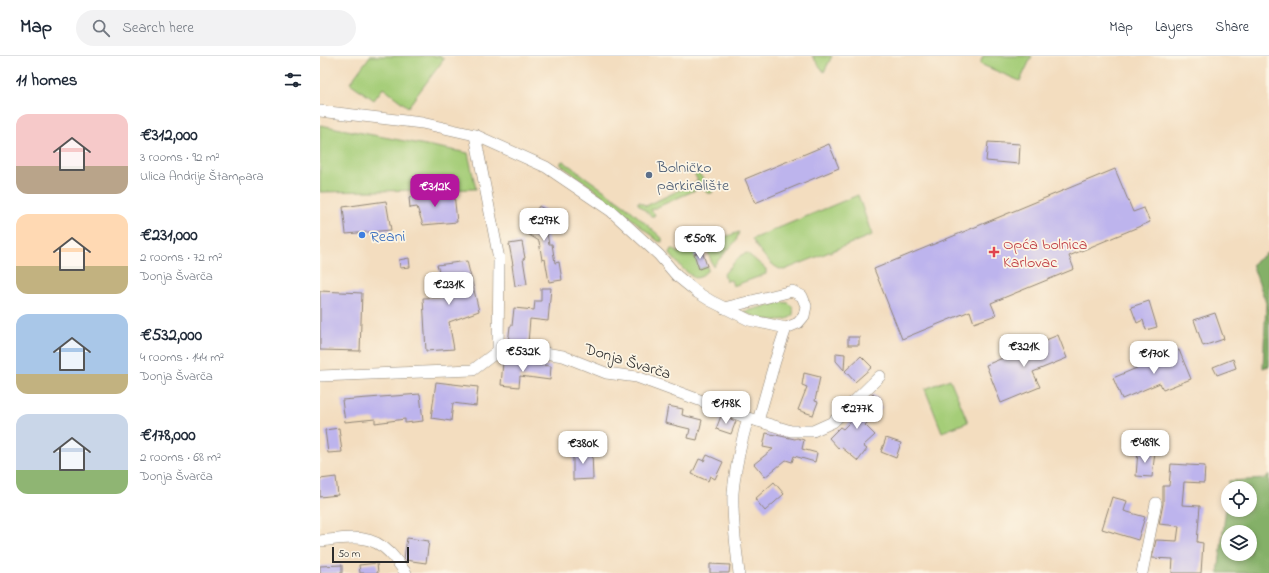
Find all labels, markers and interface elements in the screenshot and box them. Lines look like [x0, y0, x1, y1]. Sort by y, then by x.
search box [76, 10, 356, 46]
text: Map [20, 14, 52, 41]
icon: search [90, 17, 112, 39]
text: Search here [122, 17, 194, 39]
text: Map [1109, 17, 1133, 38]
text: Layers [1155, 17, 1193, 38]
text: Share [1215, 17, 1249, 38]
text: 11 homes [16, 68, 77, 93]
icon: filters [282, 69, 304, 91]
text: €312,000 [140, 123, 198, 148]
icon: home [48, 130, 96, 178]
text: 3 rooms · 92 m² [140, 148, 220, 167]
place label: Bolničko parkiralište [656, 156, 730, 198]
text: Ulica Andrije Štampara [140, 167, 264, 186]
marker: Bolničko parkiralište [644, 170, 654, 180]
pin: €312K [407, 174, 463, 208]
text: €312K [419, 177, 451, 196]
pin: €297K [516, 208, 572, 242]
text: €297K [528, 211, 560, 230]
text: €231,000 [140, 223, 198, 248]
place label: Reani [370, 225, 406, 249]
pin: €509K [672, 226, 728, 260]
text: €509K [684, 229, 716, 248]
icon: home [48, 230, 96, 278]
marker: Reani [357, 230, 367, 240]
place label: Opća bolnica Karlovac [1003, 233, 1087, 275]
marker: Opća bolnica Karlovac [988, 246, 1000, 258]
text: 2 rooms · 72 m² [140, 248, 222, 267]
text: Donja Švarča [140, 267, 213, 286]
pin: €231K [421, 272, 477, 306]
text: €231K [433, 275, 465, 294]
text: €532,000 [140, 323, 202, 348]
icon: home [48, 330, 96, 378]
pin: €321K [996, 334, 1052, 368]
street label: Donja Švarča [580, 337, 674, 386]
text: €321K [1008, 337, 1040, 356]
pin: €532K [495, 339, 551, 373]
pin: €170K [1126, 341, 1182, 375]
text: €532K [506, 342, 540, 361]
text: €170K [1139, 344, 1169, 363]
text: 4 rooms · 144 m² [140, 348, 224, 367]
text: Donja Švarča [140, 367, 213, 386]
pin: €178K [698, 391, 754, 425]
text: €178K [711, 394, 741, 413]
pin: €277K [829, 396, 885, 430]
text: €277K [841, 399, 873, 418]
text: €178,000 [140, 423, 196, 448]
icon: home [48, 430, 96, 478]
pin: €489K [1117, 430, 1173, 464]
pin: €380K [555, 431, 611, 465]
text: €489K [1130, 433, 1160, 452]
text: €380K [567, 434, 599, 453]
text: 2 rooms · 68 m² [140, 448, 221, 467]
text: Donja Švarča [140, 467, 213, 486]
map controls [1221, 481, 1257, 561]
button: locate [1221, 481, 1257, 517]
button: layers [1221, 525, 1257, 561]
scale bar [332, 545, 409, 564]
text: 50 m [338, 546, 360, 562]

